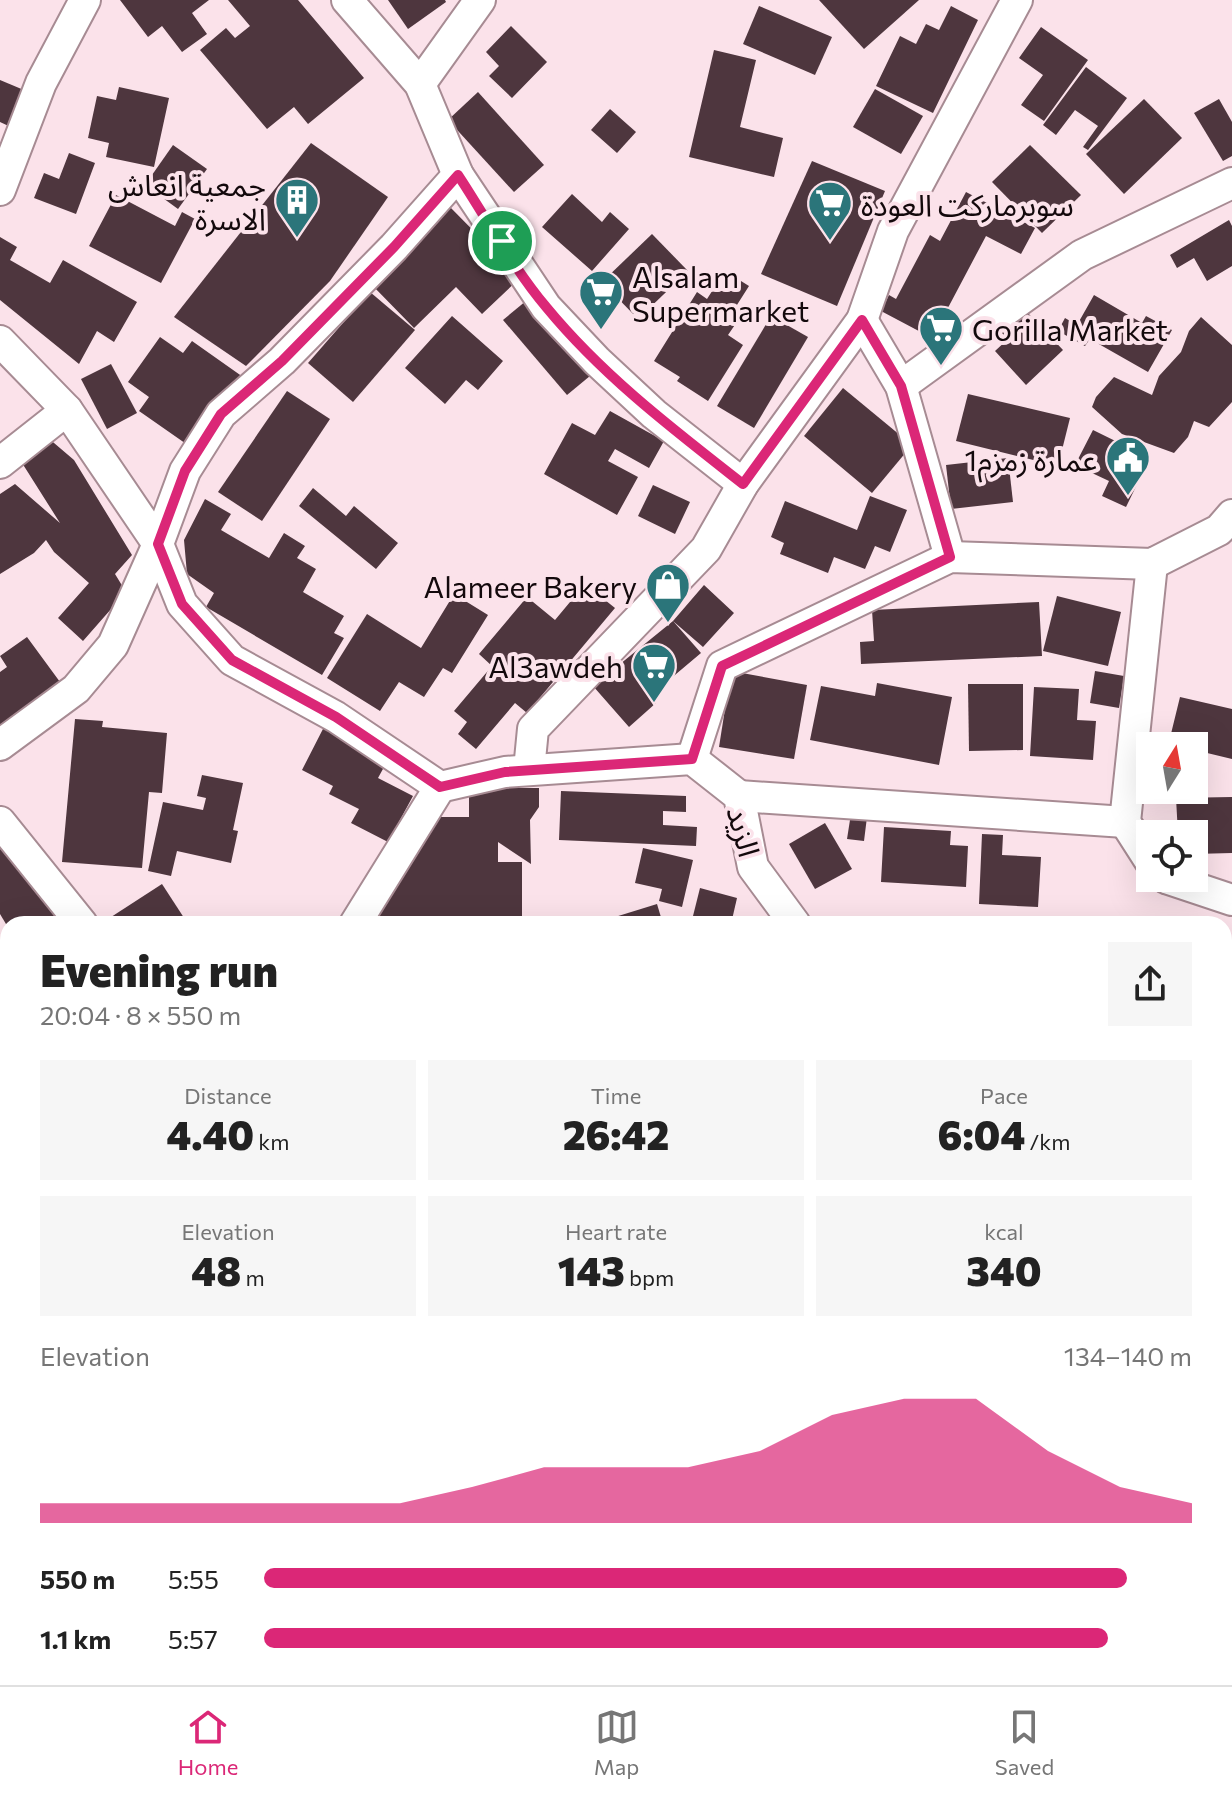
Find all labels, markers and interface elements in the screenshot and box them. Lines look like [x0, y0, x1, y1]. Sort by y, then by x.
place label: جمعية انعاش الاسرة [108, 165, 266, 237]
building icon: جمعية انعاش الاسرة [273, 176, 321, 239]
supermarket icon: سوبرماركت العودة [806, 179, 854, 242]
place label: سوبرماركت العودة [861, 185, 1074, 223]
pin [468, 207, 536, 275]
icon: arrive [480, 219, 524, 263]
place label: Alsalam Supermarket [632, 257, 809, 328]
supermarket icon: Alsalam Supermarket [577, 268, 625, 331]
supermarket icon: Gorilla Market [917, 304, 965, 367]
place label: Gorilla Market [972, 310, 1168, 347]
public building icon: عمارة زمزم1 [1104, 434, 1152, 497]
place label: عمارة زمزم1 [965, 440, 1097, 483]
shop icon: Alameer Bakery [644, 561, 692, 624]
place label: Alameer Bakery [423, 567, 637, 604]
supermarket icon: Al3awdeh [630, 641, 678, 704]
place label: Al3awdeh [488, 647, 623, 684]
north arrow [1136, 732, 1208, 804]
map controls [1136, 732, 1208, 892]
street label: الزيد [720, 802, 769, 861]
button: locate [1136, 820, 1208, 892]
text: Evening run [40, 942, 278, 996]
button: share [1108, 942, 1192, 1026]
text: 20:04 · 8 × 550 m [40, 999, 241, 1030]
text: Distance [184, 1082, 272, 1109]
text: Time [591, 1082, 641, 1109]
text: Pace [980, 1082, 1028, 1109]
text: 4.40 [167, 1109, 254, 1158]
text: 26:42 [563, 1109, 669, 1158]
text: 6:04 [938, 1109, 1025, 1158]
text: km [254, 1128, 289, 1155]
text: /km [1025, 1128, 1070, 1155]
text: Elevation [182, 1218, 274, 1245]
text: Heart rate [565, 1218, 667, 1245]
text: kcal [984, 1218, 1024, 1245]
text: 48 [191, 1245, 241, 1294]
text: 143 [558, 1245, 625, 1294]
text: 340 [966, 1245, 1042, 1294]
text: m [241, 1264, 265, 1291]
text: bpm [625, 1264, 674, 1291]
text: Elevation [40, 1340, 150, 1371]
text: 134–140 m [1064, 1340, 1192, 1371]
text: 550 m [40, 1563, 115, 1594]
text: 5:55 [168, 1563, 219, 1594]
text: 1.1 km [40, 1623, 111, 1654]
text: 5:57 [168, 1623, 218, 1654]
tab: Home [178, 1705, 238, 1780]
tab: Map [594, 1705, 639, 1780]
tab: Saved [995, 1705, 1054, 1780]

